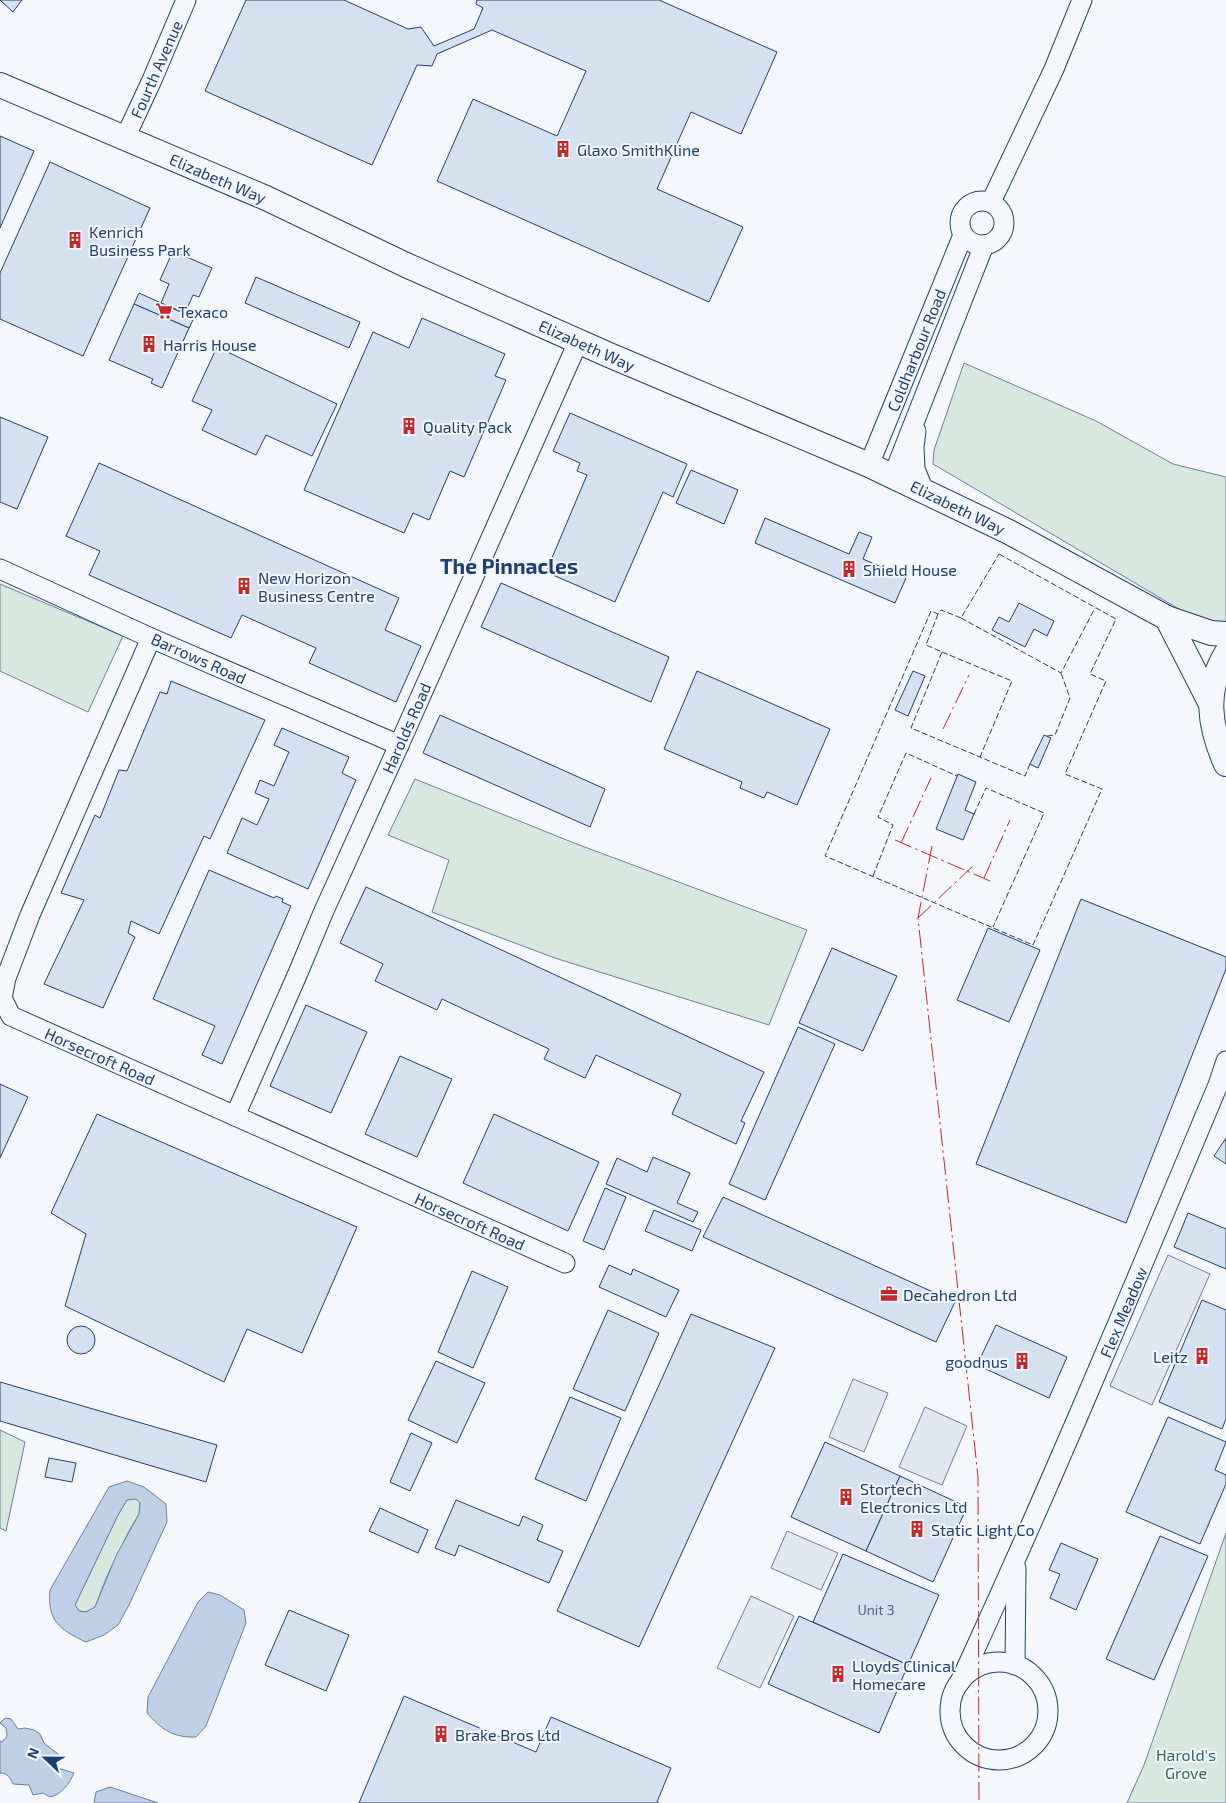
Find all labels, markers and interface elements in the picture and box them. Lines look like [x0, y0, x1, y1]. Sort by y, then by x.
street label: Fourth Avenue [126, 17, 186, 121]
building icon: Glaxo SmithKline [553, 139, 573, 159]
place label: Glaxo SmithKline [577, 140, 700, 159]
street label: Elizabeth Way [167, 149, 270, 207]
place label: Kenrich Business Park [89, 222, 191, 259]
building icon: Kenrich Business Park [65, 230, 85, 250]
street label: Coldharbour Road [883, 286, 949, 414]
supermarket icon: Texaco [154, 301, 174, 321]
place label: Texaco [178, 302, 228, 321]
street label: Elizabeth Way [536, 315, 639, 375]
building icon: Harris House [139, 334, 159, 354]
place label: Harris House [163, 335, 257, 354]
building icon: Quality Pack [399, 416, 419, 436]
place label: Quality Pack [423, 417, 512, 437]
street label: Elizabeth Way [907, 476, 1009, 538]
district label: The Pinnacles [440, 553, 578, 578]
building icon: Shield House [839, 559, 859, 579]
place label: Shield House [863, 560, 957, 579]
place label: New Horizon Business Centre [258, 568, 375, 605]
building icon: New Horizon Business Centre [234, 576, 254, 596]
street label: Barrows Road [148, 629, 250, 687]
street label: Harolds Road [378, 680, 434, 776]
street label: Horsecroft Road [42, 1023, 158, 1089]
street label: Horsecroft Road [412, 1188, 528, 1254]
street label: Flex Meadow [1095, 1264, 1151, 1360]
office icon: Decahedron Ltd [879, 1284, 899, 1304]
place label: Decahedron Ltd [903, 1285, 1017, 1304]
building icon: Leitz [1192, 1346, 1212, 1366]
place label: Leitz [1153, 1347, 1188, 1366]
building icon: goodnus [1012, 1351, 1032, 1371]
place label: goodnus [945, 1352, 1008, 1371]
place label: Stortech Electronics Ltd [860, 1479, 967, 1516]
building icon: Stortech Electronics Ltd [836, 1487, 856, 1507]
building icon: Static Light Co [907, 1519, 927, 1539]
place label: Static Light Co [931, 1520, 1035, 1539]
house number: Unit 3 [857, 1601, 895, 1618]
place label: Lloyds Clinical Homecare [852, 1656, 956, 1693]
building icon: Lloyds Clinical Homecare [828, 1664, 848, 1684]
building icon: Brake Bros Ltd [431, 1724, 451, 1744]
place label: Brake Bros Ltd [455, 1725, 560, 1744]
north arrow [20, 1733, 70, 1783]
text: N [23, 1745, 42, 1761]
park label: Harold's Grove [1156, 1745, 1216, 1782]

